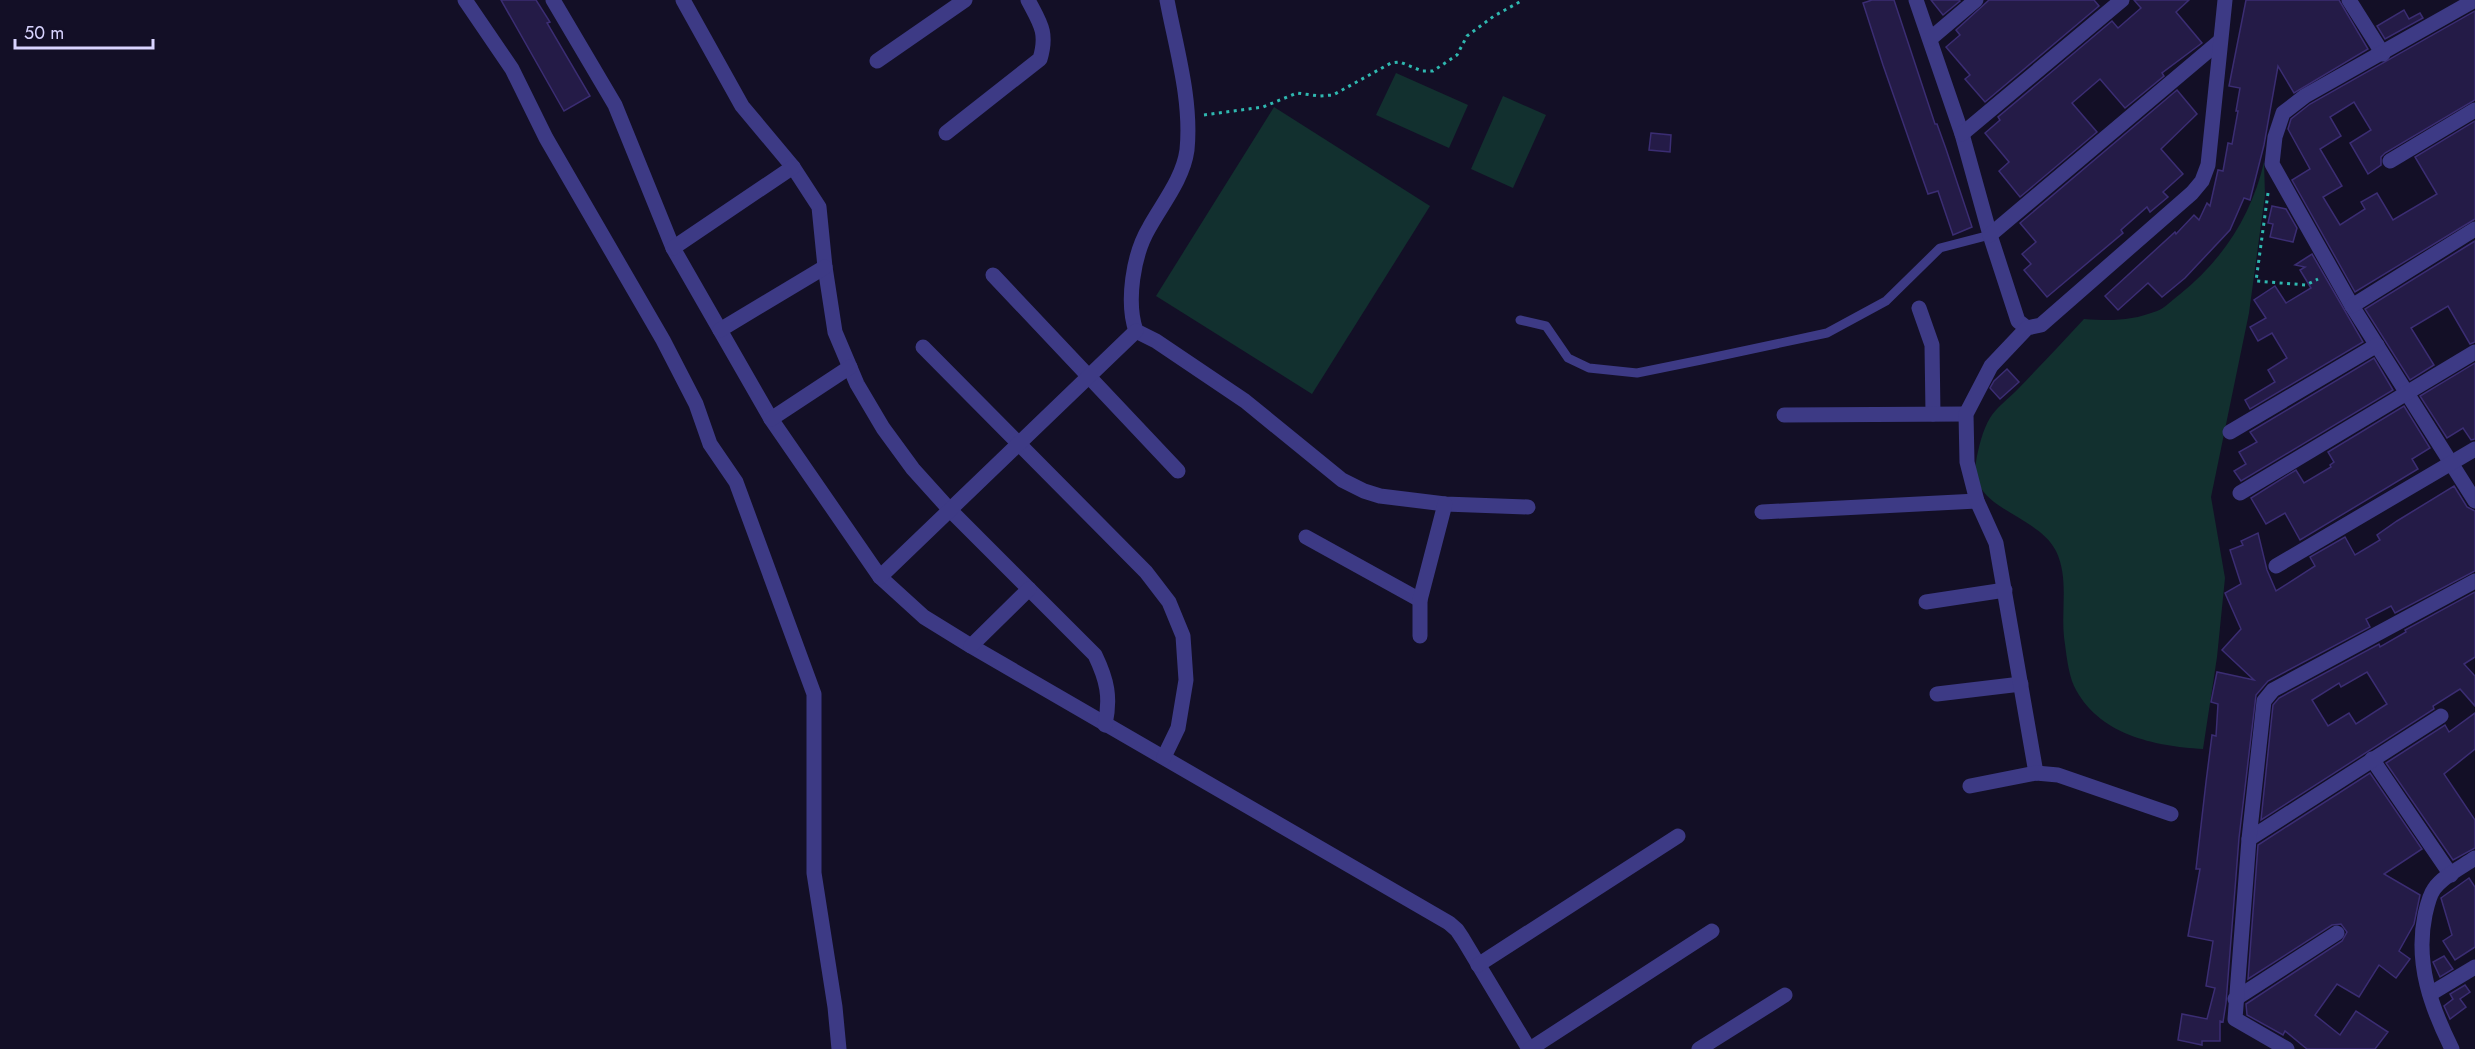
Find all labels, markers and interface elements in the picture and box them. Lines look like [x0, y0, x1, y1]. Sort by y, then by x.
scale bar [15, 12, 153, 50]
text: 50 m [24, 20, 64, 46]

